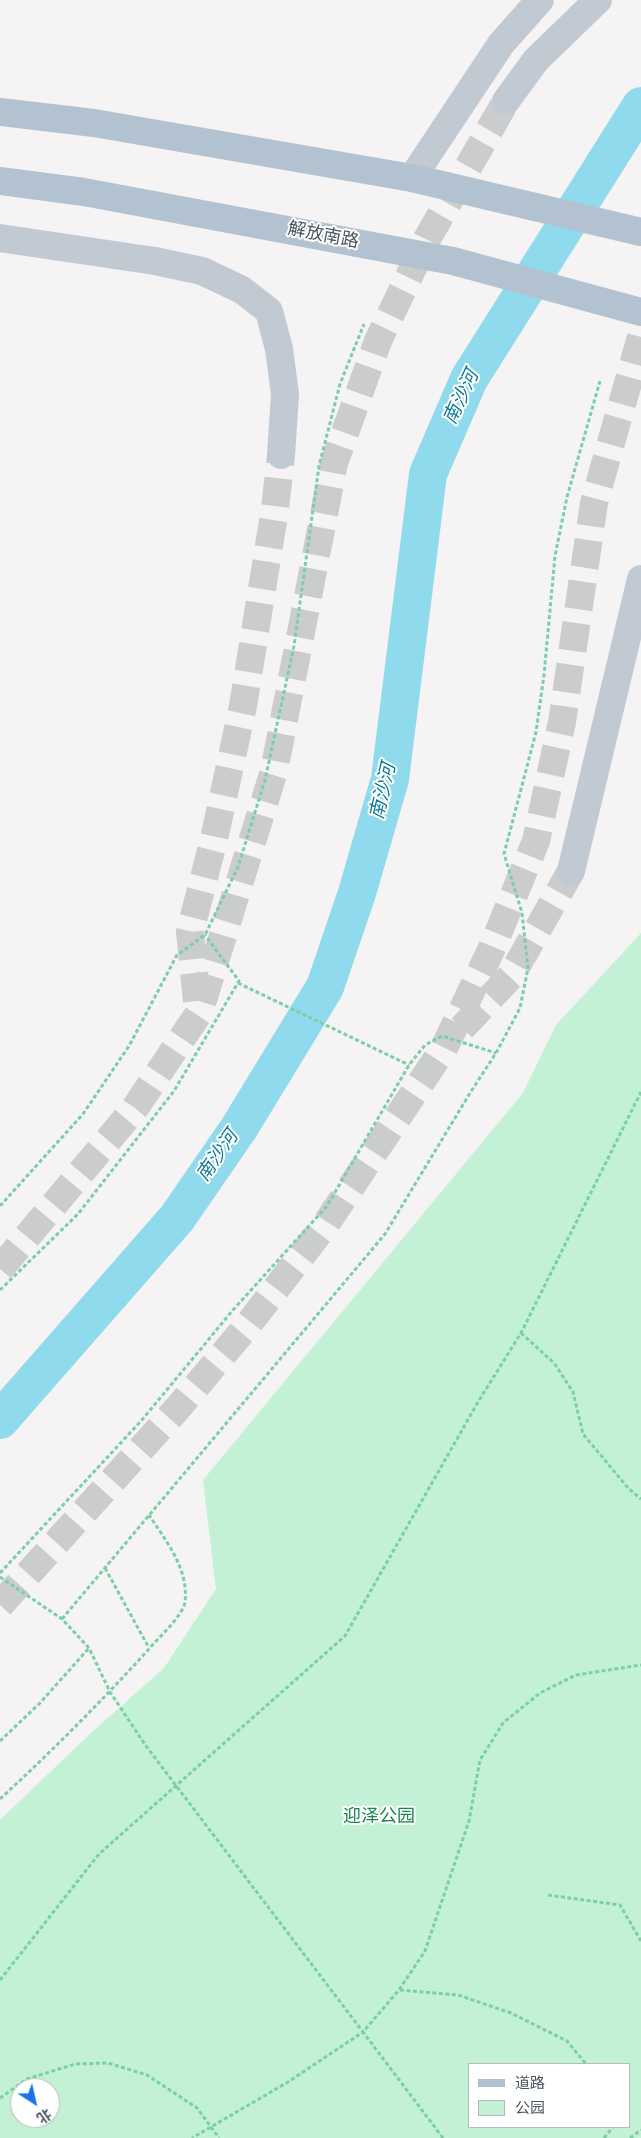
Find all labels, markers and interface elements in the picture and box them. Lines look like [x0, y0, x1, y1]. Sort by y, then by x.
street label: 解放南路 [286, 220, 360, 254]
water label: 南沙河 [441, 367, 485, 429]
water label: 南沙河 [367, 762, 403, 822]
water label: 南沙河 [193, 1127, 245, 1187]
park label: 迎泽公园 [343, 1807, 415, 1829]
legend [468, 2063, 631, 2128]
text: 道路 [515, 2075, 545, 2094]
north arrow [10, 2078, 60, 2128]
text: 公园 [515, 2100, 545, 2119]
text: 北 [33, 2104, 54, 2126]

